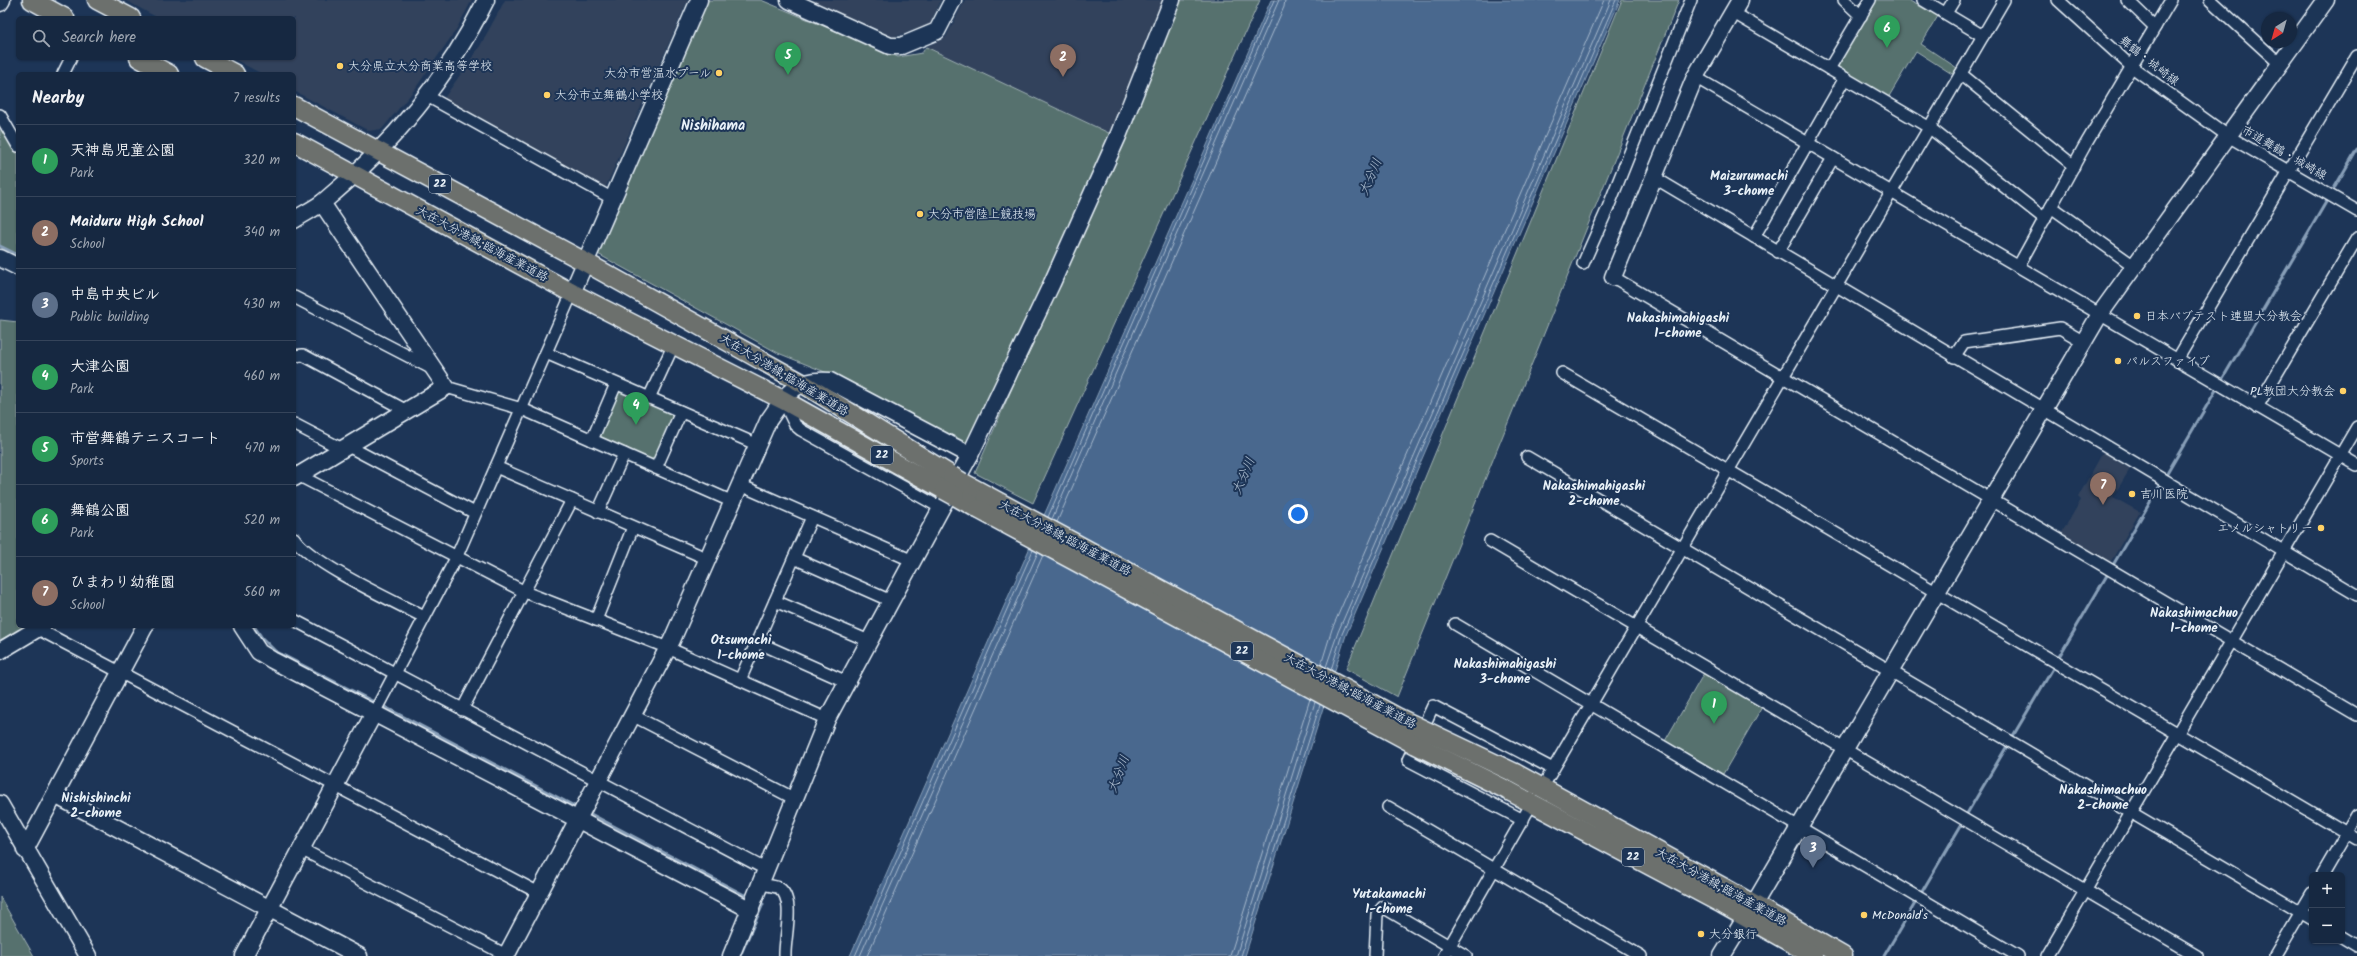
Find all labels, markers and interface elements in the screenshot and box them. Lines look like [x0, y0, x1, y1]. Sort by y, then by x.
north arrow [2261, 12, 2297, 48]
pin: 6 [1874, 15, 1900, 48]
search box [16, 16, 296, 60]
text: Search here [62, 26, 136, 50]
icon: search [30, 27, 52, 49]
street label: 舞鶴・城崎線 [2115, 31, 2183, 91]
pin: 5 [775, 42, 801, 75]
pin: 2 [1050, 44, 1076, 77]
place label: 大分県立大分商業高等学校 [348, 57, 492, 76]
marker: 大分県立大分商業高等学校 [335, 61, 345, 71]
place label: 大分市営温水プール [604, 64, 711, 83]
marker: 大分市営温水プール [714, 68, 724, 78]
text: Nearby [32, 85, 84, 112]
place label: 大分市立舞鶴小学校 [555, 86, 663, 105]
text: 7 results [233, 88, 280, 109]
marker: 大分市立舞鶴小学校 [542, 90, 552, 100]
district label: Nishihama [681, 115, 745, 137]
street label: 市道舞鶴・城崎線 [2238, 121, 2330, 185]
text: 天神島児童公園 [70, 139, 175, 163]
text: 1 [43, 150, 47, 171]
text: 320 m [243, 150, 280, 171]
water label: 大分川 [1354, 155, 1388, 199]
text: Park [70, 163, 94, 184]
district label: Maizurumachi 3-chome [1710, 166, 1788, 202]
road number: 22 [429, 175, 451, 193]
street label: 大在大分港線;臨海産業道路 [412, 201, 552, 287]
place label: 大分市営陸上競技場 [928, 205, 1036, 224]
marker: 大分市営陸上競技場 [915, 209, 925, 219]
text: Maiduru High School [70, 210, 204, 234]
text: 2 [41, 222, 49, 243]
text: 340 m [243, 222, 280, 243]
text: School [70, 234, 105, 255]
text: 中島中央ビル [70, 283, 160, 307]
text: 3 [41, 294, 49, 315]
text: 430 m [243, 294, 280, 315]
text: Public building [70, 307, 149, 328]
place label: 日本バブテスト連盟大分教会 [2145, 307, 2302, 326]
district label: Nakashimahigashi 1-chome [1627, 308, 1730, 344]
marker: 日本バブテスト連盟大分教会 [2132, 311, 2142, 321]
street label: 大在大分港線;臨海産業道路 [716, 329, 852, 421]
place label: パルスファイブ [2126, 352, 2210, 371]
text: 大津公園 [70, 355, 130, 379]
marker: パルスファイブ [2113, 356, 2123, 366]
text: 4 [41, 366, 49, 387]
text: 460 m [244, 366, 280, 387]
text: Park [70, 379, 94, 400]
place label: PL教団大分教会 [2250, 382, 2335, 401]
marker: PL教団大分教会 [2338, 386, 2348, 396]
pin: 4 [623, 392, 649, 425]
text: 市営舞鶴テニスコート [70, 427, 220, 451]
text: 5 [42, 438, 48, 459]
text: 470 m [245, 438, 280, 459]
road number: 22 [871, 446, 893, 464]
text: Sports [70, 451, 104, 472]
water label: 大分川 [1227, 454, 1261, 498]
pin: 7 [2090, 472, 2116, 505]
district label: Nakashimahigashi 2-chome [1543, 476, 1646, 512]
place label: 吉川医院 [2140, 485, 2188, 504]
marker: 吉川医院 [2127, 489, 2137, 499]
street label: 大在大分港線;臨海産業道路 [995, 495, 1135, 581]
text: 舞鶴公園 [70, 499, 130, 523]
your location [1288, 504, 1308, 524]
text: 6 [41, 510, 49, 531]
text: 520 m [243, 510, 280, 531]
place label: エメルシャトリー [2217, 519, 2313, 538]
text: Park [70, 523, 94, 544]
marker: エメルシャトリー [2316, 523, 2326, 533]
text: ひまわり幼稚園 [70, 571, 175, 595]
text: 7 [42, 582, 48, 603]
text: 560 m [244, 582, 280, 603]
text: School [70, 595, 105, 616]
district label: Nakashimachuo 1-chome [2150, 603, 2238, 639]
district label: Otsumachi 1-chome [711, 630, 772, 666]
road number: 22 [1231, 642, 1253, 660]
street label: 大在大分港線;臨海産業道路 [1280, 648, 1420, 734]
district label: Nakashimahigashi 3-chome [1454, 654, 1557, 690]
pin: 1 [1701, 691, 1727, 724]
water label: 大分川 [1102, 752, 1136, 796]
district label: Nakashimachuo 2-chome [2059, 780, 2147, 816]
district label: Nishishinchi 2-chome [61, 788, 131, 824]
pin: 3 [1800, 835, 1826, 868]
street label: 大在大分港線;臨海産業道路 [1652, 843, 1790, 931]
road number: 22 [1622, 848, 1644, 866]
map controls [2309, 872, 2345, 944]
button: + [2309, 872, 2345, 908]
district label: Yutakamachi 1-chome [1352, 884, 1426, 920]
place label: McDonald's [1872, 906, 1928, 925]
button: − [2309, 908, 2345, 944]
marker: McDonald's [1859, 910, 1869, 920]
place label: 大分銀行 [1709, 925, 1757, 944]
marker: 大分銀行 [1696, 929, 1706, 939]

